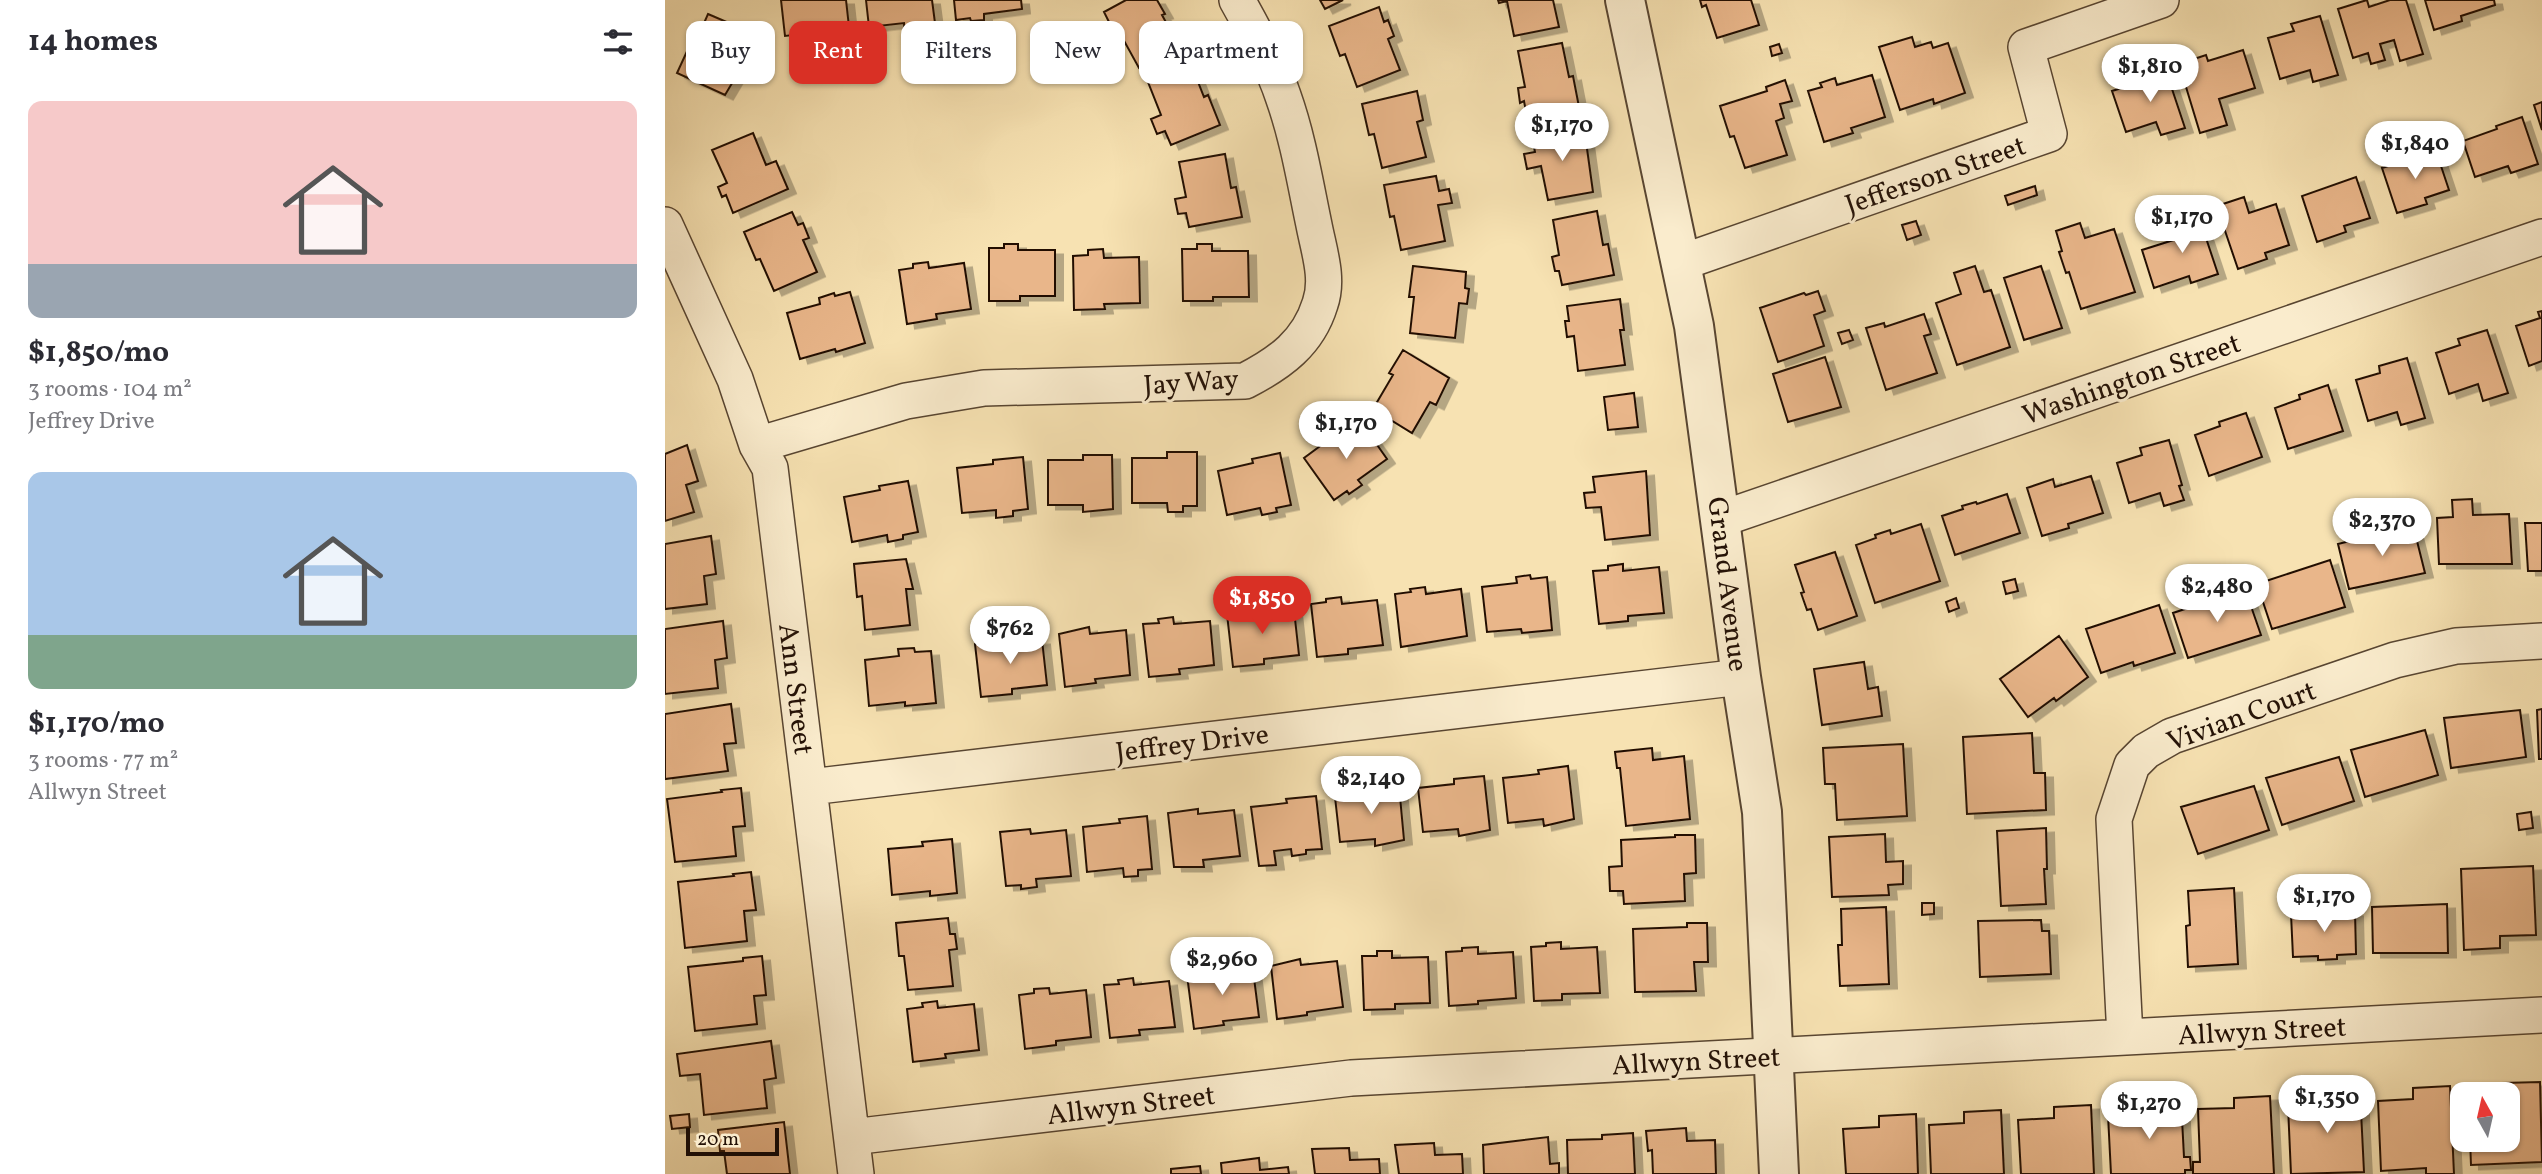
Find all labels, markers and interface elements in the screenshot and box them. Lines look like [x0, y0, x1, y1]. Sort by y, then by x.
text: 14 homes [28, 21, 158, 63]
chip: Buy [686, 21, 775, 84]
chip: Rent [789, 21, 887, 84]
chip: Filters [901, 21, 1016, 84]
chip: New [1030, 21, 1125, 84]
chip: Apartment [1139, 21, 1303, 84]
icon: filters [599, 23, 637, 61]
pin: $1,810 [2093, 44, 2207, 104]
text: $1,810 [2118, 51, 2182, 83]
pin: $1,170 [1505, 104, 1619, 163]
text: $1,170 [1531, 110, 1593, 142]
pin: $1,840 [2358, 122, 2472, 181]
street label: Jefferson Street [1840, 127, 2031, 226]
text: $1,840 [2381, 128, 2449, 160]
icon: home [270, 147, 396, 273]
pin: $1,170 [2125, 196, 2239, 255]
text: $1,170 [2151, 202, 2213, 234]
street label: Washington Street [2018, 325, 2246, 436]
text: $1,850/mo [28, 332, 169, 374]
street label: Jay Way [1142, 361, 1240, 406]
text: 3 rooms · 104 m² [28, 374, 192, 406]
pin: $1,170 [1289, 402, 1403, 461]
text: Jeffrey Drive [28, 406, 155, 438]
text: $1,170 [1315, 408, 1377, 440]
street label: Grand Avenue [1696, 495, 1757, 674]
pin: $2,370 [2325, 498, 2439, 558]
text: $2,370 [2348, 505, 2416, 537]
icon: home [270, 518, 396, 644]
pin: $2,480 [2160, 564, 2274, 624]
text: $2,480 [2181, 571, 2253, 603]
pin: $1,850 [1205, 576, 1319, 636]
text: $1,850 [1229, 583, 1295, 615]
pin: $762 [969, 606, 1051, 666]
text: $762 [986, 613, 1034, 645]
street label: Ann Street [767, 621, 822, 757]
street label: Vivian Court [2162, 672, 2322, 762]
text: $1,170/mo [28, 703, 165, 745]
street label: Jeffrey Drive [1113, 716, 1271, 773]
text: 3 rooms · 77 m² [28, 745, 178, 777]
pin: $2,140 [1314, 756, 1428, 816]
text: $2,140 [1337, 763, 1405, 795]
text: Allwyn Street [28, 777, 167, 809]
pin: $1,170 [2267, 874, 2381, 934]
text: $1,170 [2293, 881, 2355, 913]
pin: $2,960 [1165, 937, 1279, 997]
text: $2,960 [1186, 944, 1258, 976]
street label: Allwyn Street [2177, 1009, 2348, 1056]
street label: Allwyn Street [1611, 1039, 1782, 1086]
pin: $1,350 [2270, 1076, 2384, 1135]
street label: Allwyn Street [1045, 1077, 1218, 1136]
pin: $1,270 [2092, 1082, 2206, 1141]
text: $1,350 [2294, 1082, 2360, 1114]
north arrow [2450, 1082, 2520, 1152]
map controls [2450, 1082, 2520, 1152]
text: $1,270 [2117, 1088, 2181, 1120]
scale bar [686, 1125, 779, 1157]
text: 20 m [697, 1127, 739, 1153]

